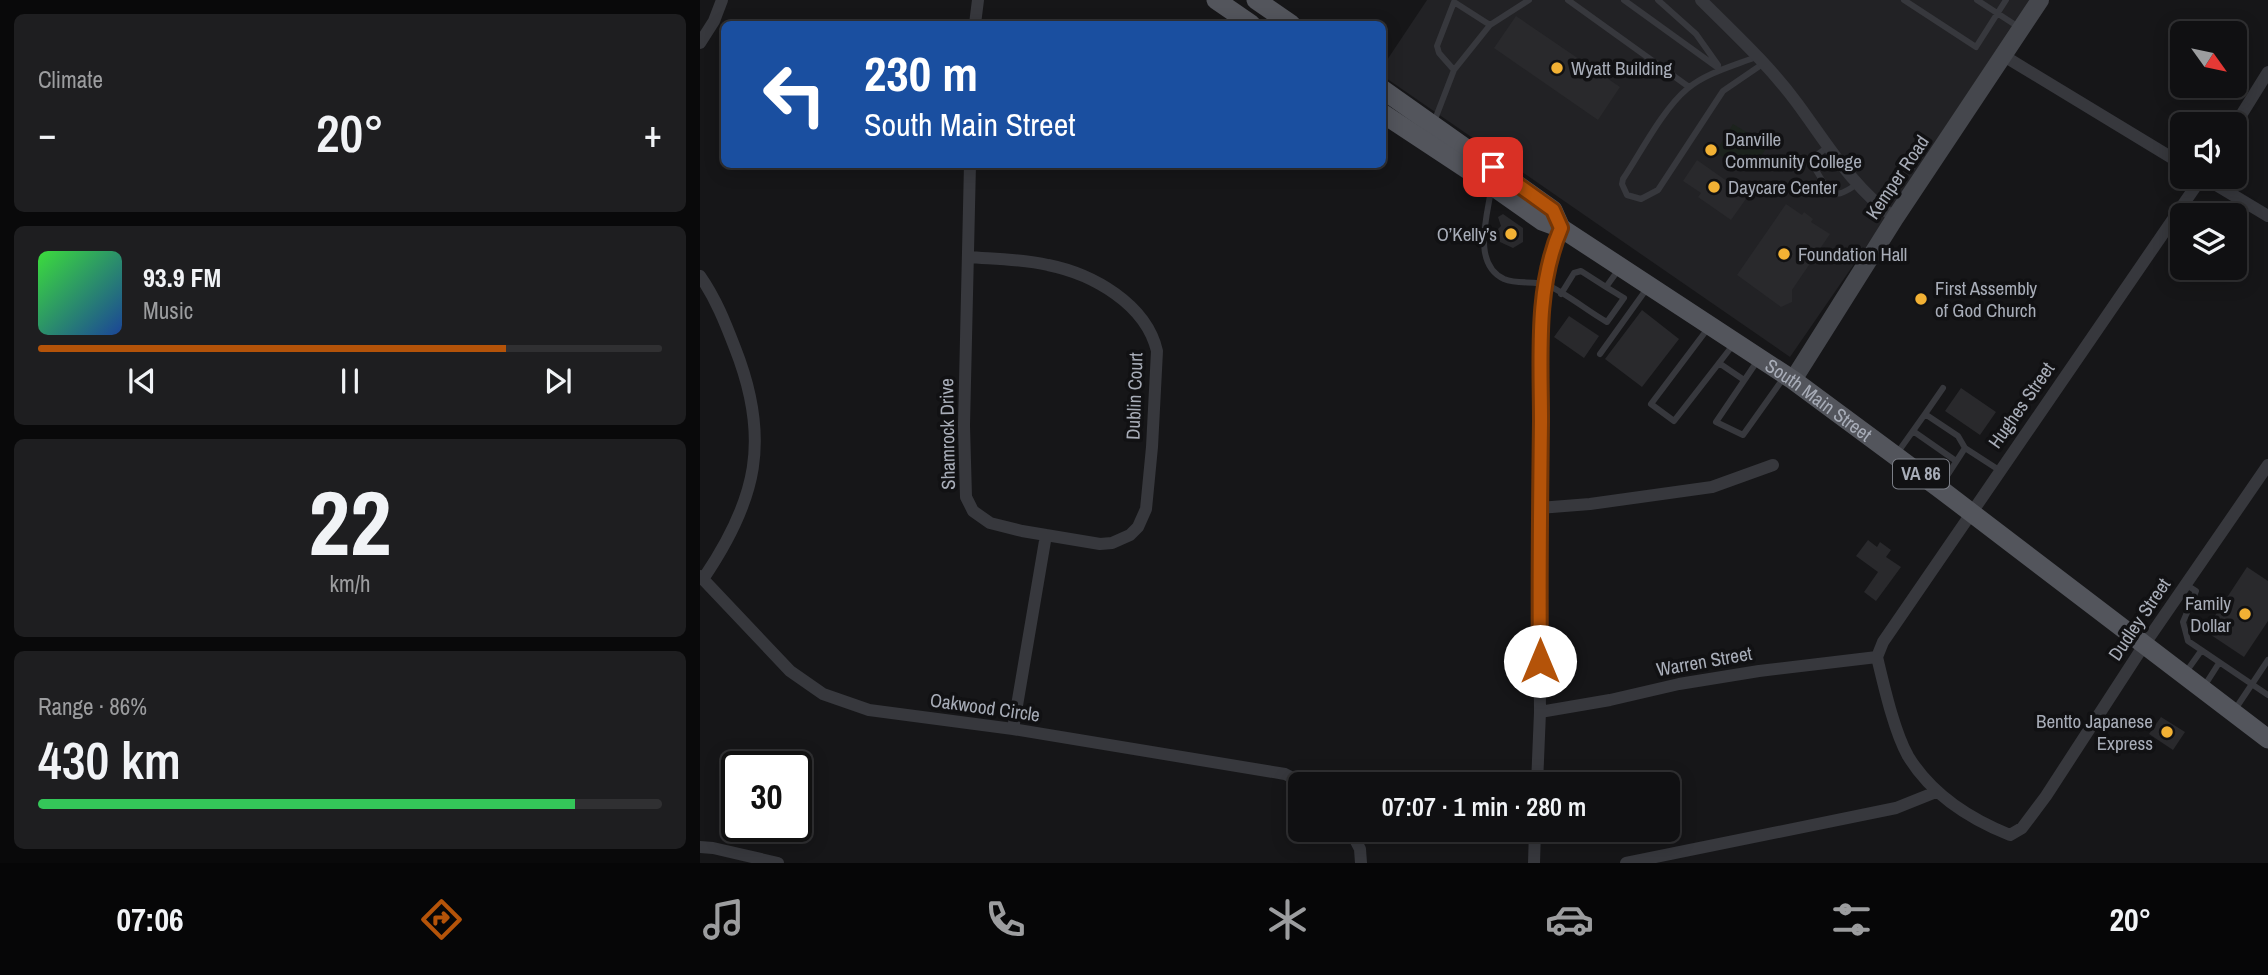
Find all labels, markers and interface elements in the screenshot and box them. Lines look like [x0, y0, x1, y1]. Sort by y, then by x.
north arrow [2170, 21, 2247, 98]
map controls [2170, 21, 2247, 280]
text: 230 m [864, 40, 978, 106]
icon: left [749, 49, 840, 140]
place label: Wyatt Building [1571, 55, 1673, 81]
marker: Wyatt Building [1549, 60, 1565, 76]
text: Climate [38, 64, 103, 95]
text: 20° [316, 98, 384, 168]
text: South Main Street [864, 103, 1076, 146]
text: − [38, 108, 56, 159]
text: + [644, 108, 662, 159]
button: sound [2170, 112, 2247, 189]
place label: Danville Community College [1725, 126, 1862, 174]
street label: Kemper Road [1859, 130, 1935, 224]
pin [1463, 137, 1523, 197]
marker: Danville Community College [1703, 142, 1719, 158]
icon: arrive [1474, 148, 1512, 186]
place label: Daycare Center [1728, 174, 1838, 200]
marker: Daycare Center [1706, 179, 1722, 195]
button: layers [2170, 203, 2247, 280]
place label: O’Kelly’s [1437, 221, 1497, 247]
marker: O’Kelly’s [1503, 226, 1519, 242]
place label: Foundation Hall [1798, 241, 1907, 267]
marker: Foundation Hall [1776, 246, 1792, 262]
text: 93.9 FM [143, 260, 221, 295]
place label: First Assembly of God Church [1935, 275, 2037, 323]
marker: First Assembly of God Church [1913, 291, 1929, 307]
text: Music [143, 295, 193, 326]
street label: Dublin Court [1119, 351, 1149, 440]
street label: South Main Street [1760, 352, 1878, 447]
street label: Hughes Street [1982, 356, 2061, 453]
icon: previous [123, 362, 161, 400]
icon: pause [331, 362, 369, 400]
icon: next [539, 362, 577, 400]
street label: Shamrock Drive [933, 378, 961, 490]
road number: VA 86 [1893, 460, 1949, 488]
text: 22 [309, 461, 392, 583]
text: km/h [330, 568, 370, 599]
street label: Dudley Street [2102, 572, 2177, 665]
place label: Family Dollar [2185, 590, 2232, 638]
marker: Family Dollar [2237, 606, 2253, 622]
position arrow [1503, 624, 1577, 698]
street label: Warren Street [1654, 640, 1754, 682]
street label: Oakwood Circle [928, 686, 1042, 728]
text: Range · 86% [38, 691, 147, 722]
place label: Bentto Japanese Express [2036, 708, 2153, 756]
marker: Bentto Japanese Express [2159, 724, 2175, 740]
text: 430 km [38, 725, 181, 795]
speed limit sign: 30 [721, 751, 812, 842]
text: 07:07 · 1 min · 280 m [1382, 789, 1586, 824]
icon: directions [417, 895, 466, 944]
icon: music [699, 895, 748, 944]
icon: phone [981, 895, 1030, 944]
icon: climate [1263, 895, 1312, 944]
icon: car [1545, 895, 1594, 944]
icon: filters [1827, 895, 1876, 944]
text: 07:06 [117, 898, 184, 941]
text: 20° [2109, 898, 2151, 941]

